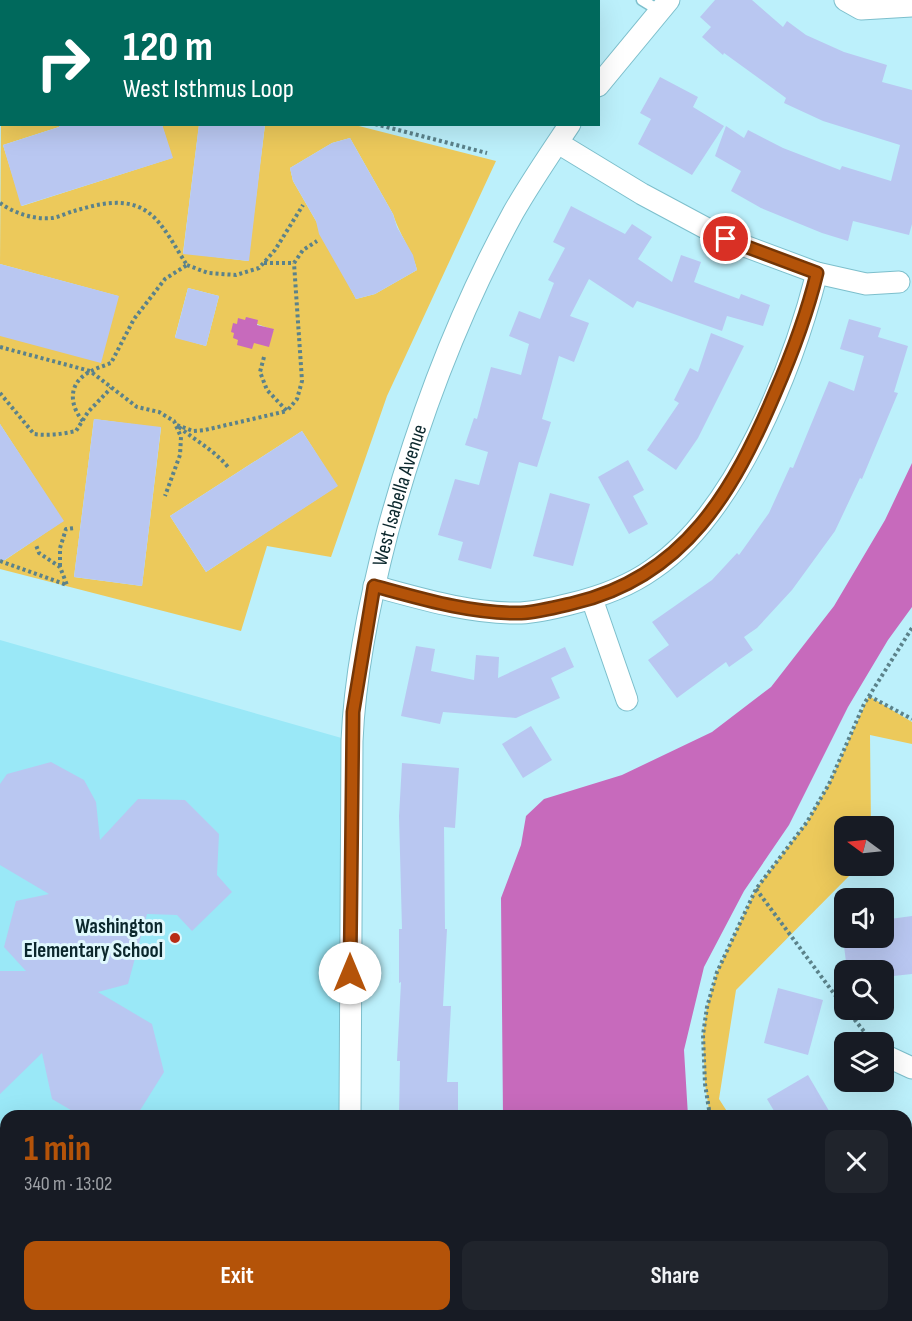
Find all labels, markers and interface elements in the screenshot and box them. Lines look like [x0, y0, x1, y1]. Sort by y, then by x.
text: 120 m [123, 22, 213, 73]
icon: right [24, 24, 102, 102]
text: West Isthmus Loop [123, 73, 294, 105]
pin [700, 213, 751, 264]
icon: arrive [709, 222, 742, 255]
street label: West Isabella Avenue [367, 421, 433, 569]
north arrow [834, 816, 894, 876]
map controls [834, 816, 894, 1092]
button: sound [834, 888, 894, 948]
place label: Washington Elementary School [24, 914, 163, 963]
marker: Washington Elementary School [168, 931, 182, 945]
position arrow [318, 941, 382, 1005]
button: search [834, 960, 894, 1020]
button: layers [834, 1032, 894, 1092]
text: 1 min [24, 1128, 91, 1171]
button: close [825, 1130, 888, 1193]
text: 340 m · 13:02 [24, 1172, 112, 1196]
button: Exit [24, 1241, 450, 1310]
button: Share [462, 1241, 888, 1310]

